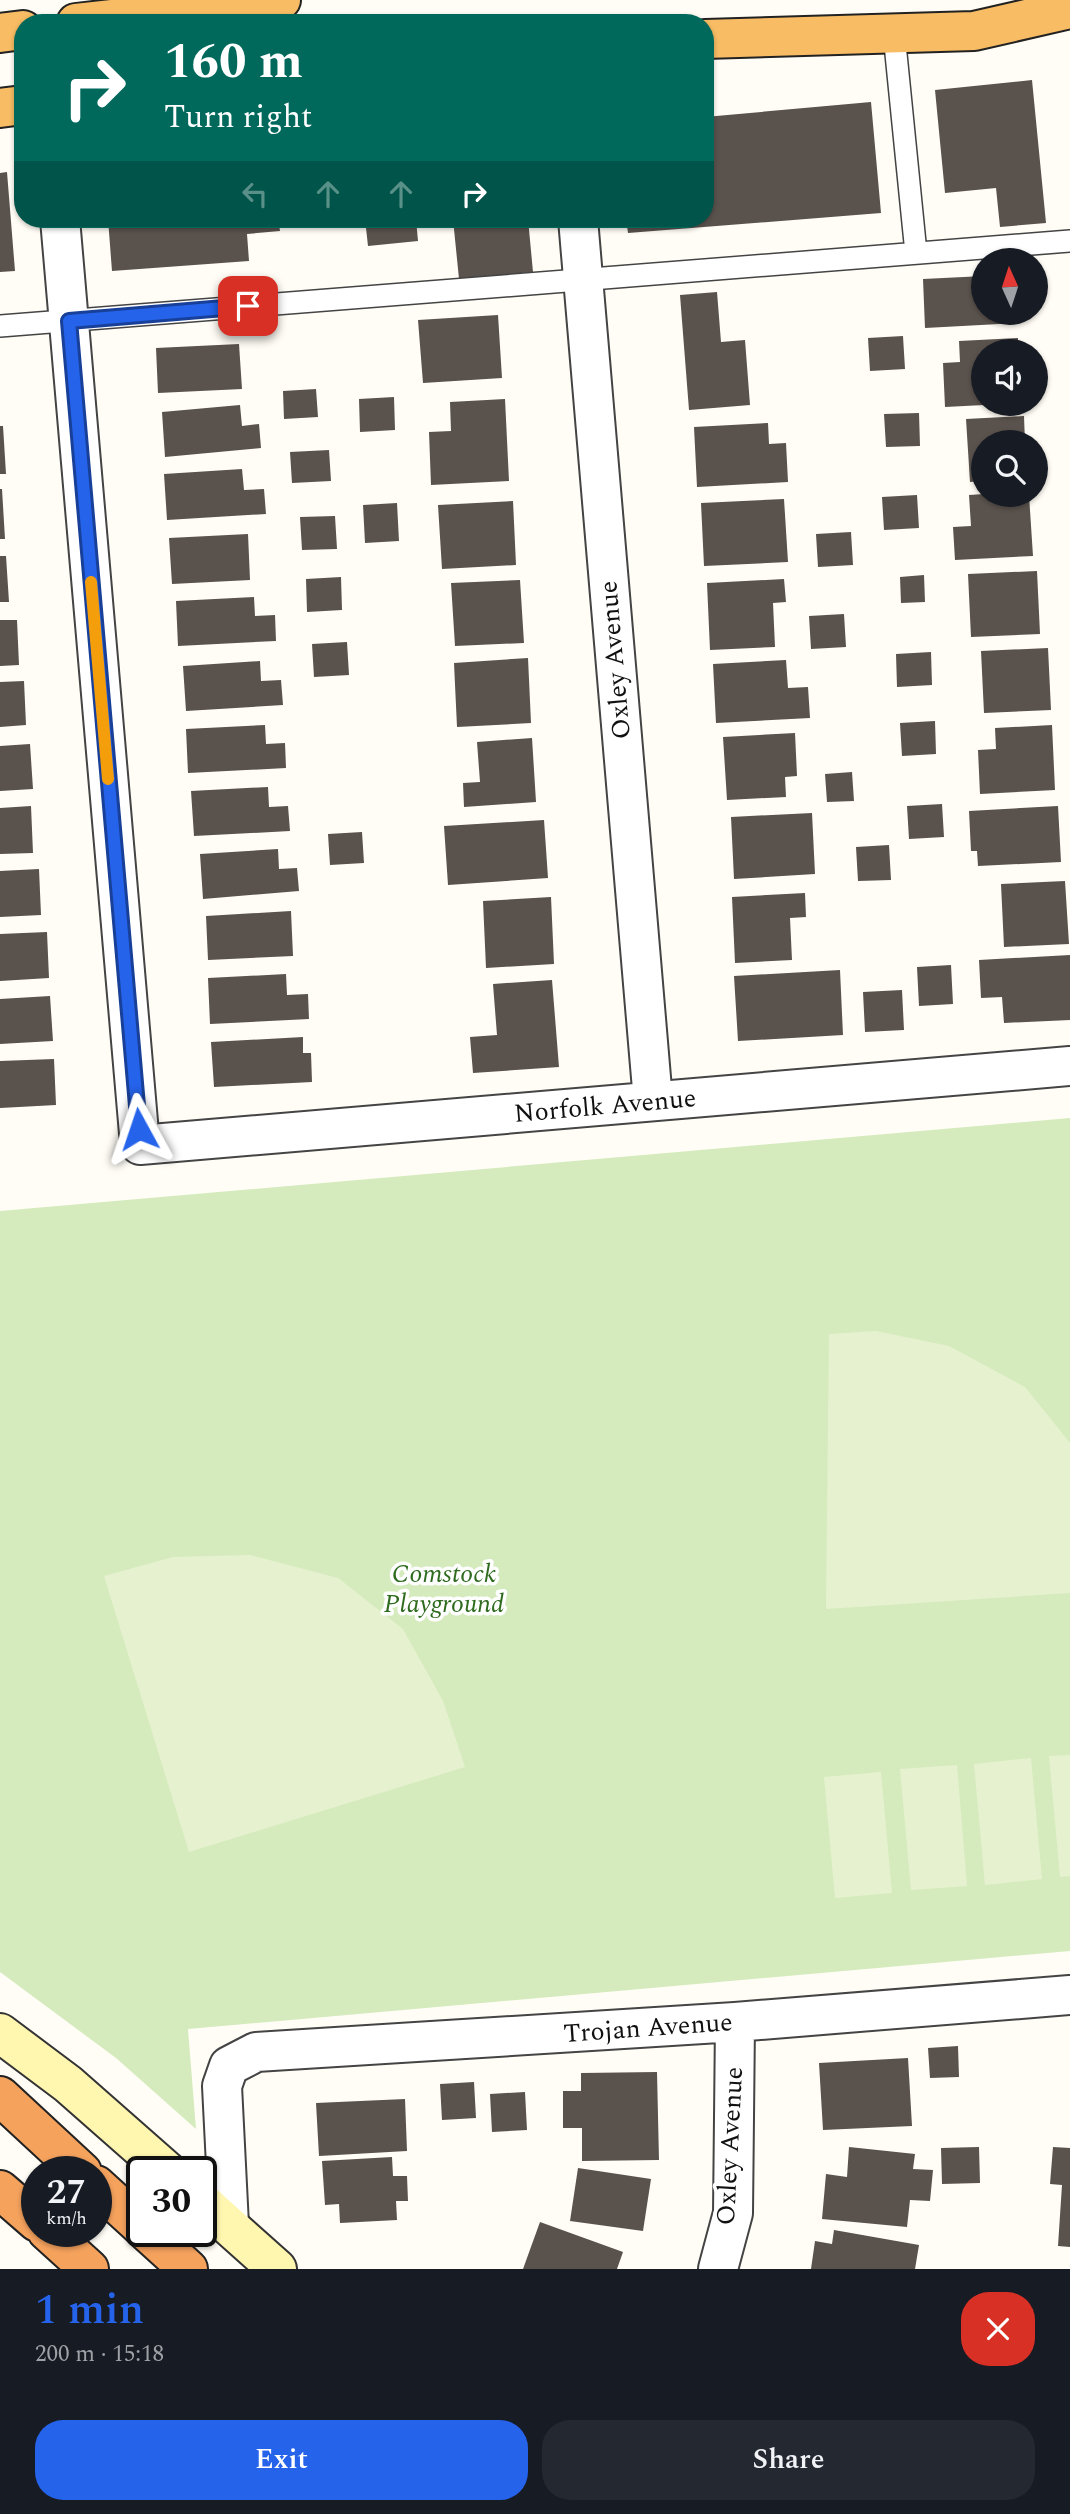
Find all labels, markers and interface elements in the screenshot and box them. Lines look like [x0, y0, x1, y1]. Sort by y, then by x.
text: 160 m [164, 25, 303, 100]
icon: right [49, 42, 140, 133]
text: Turn right [164, 93, 312, 142]
icon: left [236, 175, 274, 213]
icon: ahead [309, 175, 347, 213]
icon: ahead [382, 175, 420, 213]
icon: right [455, 175, 493, 213]
north arrow [971, 248, 1048, 326]
map controls [971, 248, 1048, 507]
pin [218, 276, 278, 336]
icon: arrive [229, 287, 267, 325]
button: sound [971, 339, 1048, 416]
button: search [971, 430, 1048, 507]
street label: Oxley Avenue [588, 579, 642, 741]
street label: Norfolk Avenue [512, 1078, 698, 1134]
position arrow [102, 1092, 176, 1166]
park label: Comstock Playground [384, 1554, 504, 1624]
street label: Trojan Avenue [562, 2002, 734, 2054]
street label: Oxley Avenue [706, 2066, 754, 2226]
speed limit sign: 30 [126, 2156, 217, 2247]
text: 27 [47, 2166, 86, 2219]
text: km/h [46, 2205, 87, 2232]
text: 1 min [35, 2279, 144, 2342]
button: close [961, 2292, 1035, 2366]
text: 200 m · 15:18 [35, 2337, 164, 2372]
button: Exit [35, 2420, 528, 2500]
button: Share [542, 2420, 1035, 2500]

